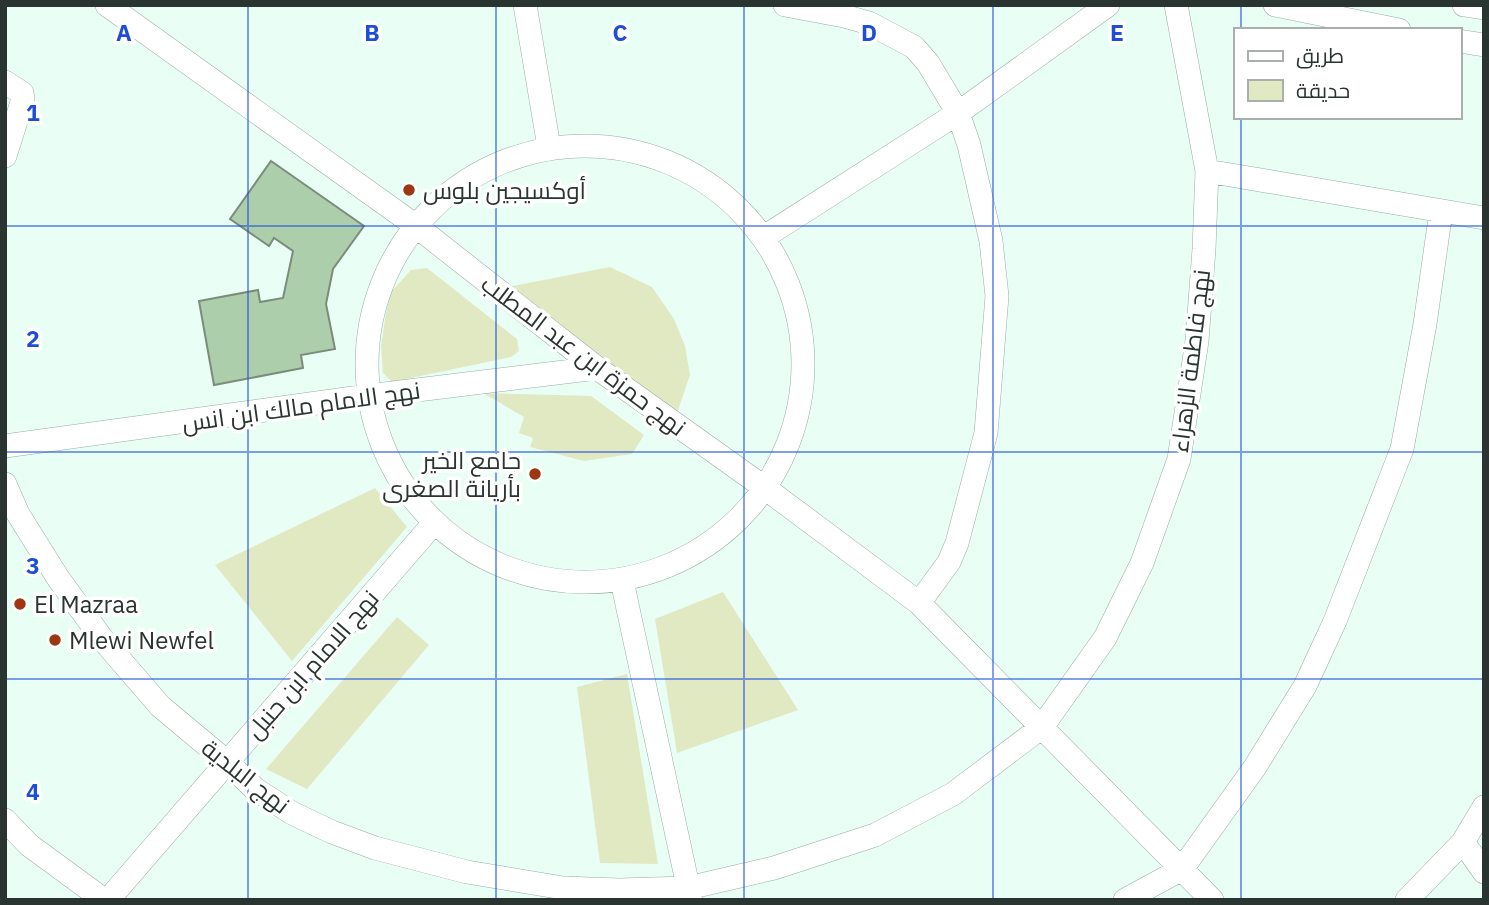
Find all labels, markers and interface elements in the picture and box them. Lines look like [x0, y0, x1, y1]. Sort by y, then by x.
text: A [116, 17, 132, 47]
text: B [364, 17, 380, 47]
text: C [613, 17, 628, 47]
text: D [861, 17, 877, 47]
text: E [1110, 17, 1124, 47]
legend [1234, 28, 1461, 119]
text: طريق [1296, 41, 1344, 69]
text: حديقة [1296, 76, 1350, 104]
text: 1 [26, 97, 40, 127]
place label: أوكسيجين بلوس [423, 174, 586, 206]
marker: أوكسيجين بلوس [401, 182, 417, 198]
street label: نهج حمزة ابن عبد المطلب [474, 267, 693, 443]
street label: نهج فاطمة الزهراء [1163, 268, 1218, 455]
text: 2 [26, 323, 40, 353]
street label: نهج الامام مالك ابن انس [180, 373, 422, 440]
place label: جامع الخير بأريانة الصغرى [382, 444, 521, 504]
marker: جامع الخير بأريانة الصغرى [527, 466, 543, 482]
text: 3 [26, 550, 40, 580]
street label: نهج الامام ابن حنبل [238, 583, 386, 746]
place label: El Mazraa [34, 588, 138, 620]
marker: El Mazraa [12, 596, 28, 612]
place label: Mlewi Newfel [69, 624, 214, 656]
marker: Mlewi Newfel [47, 632, 63, 648]
street label: نهج البلدية [195, 732, 297, 821]
text: 4 [26, 776, 40, 806]

